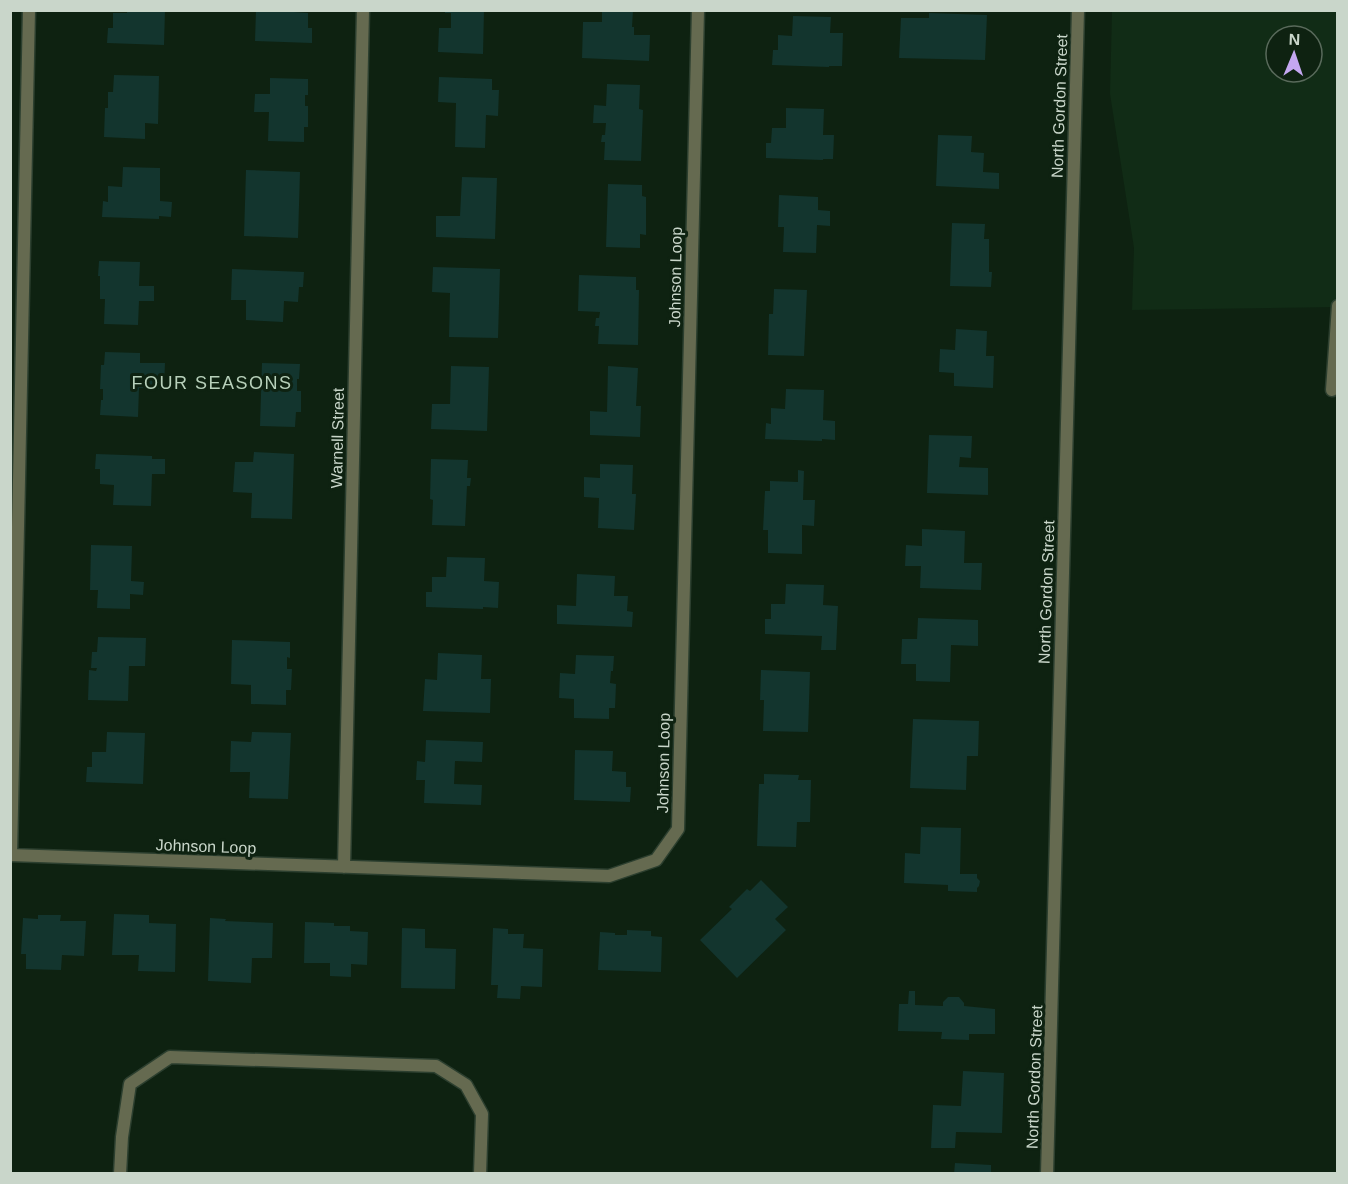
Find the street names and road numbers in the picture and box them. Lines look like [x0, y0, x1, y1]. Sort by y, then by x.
street label: North Gordon Street [1048, 33, 1071, 178]
street label: Johnson Loop [666, 227, 685, 327]
street label: Warnell Street [328, 387, 347, 489]
street label: North Gordon Street [1035, 519, 1058, 664]
street label: Johnson Loop [654, 713, 673, 813]
street label: Johnson Loop [155, 836, 257, 857]
street label: North Gordon Street [1023, 1004, 1046, 1149]

